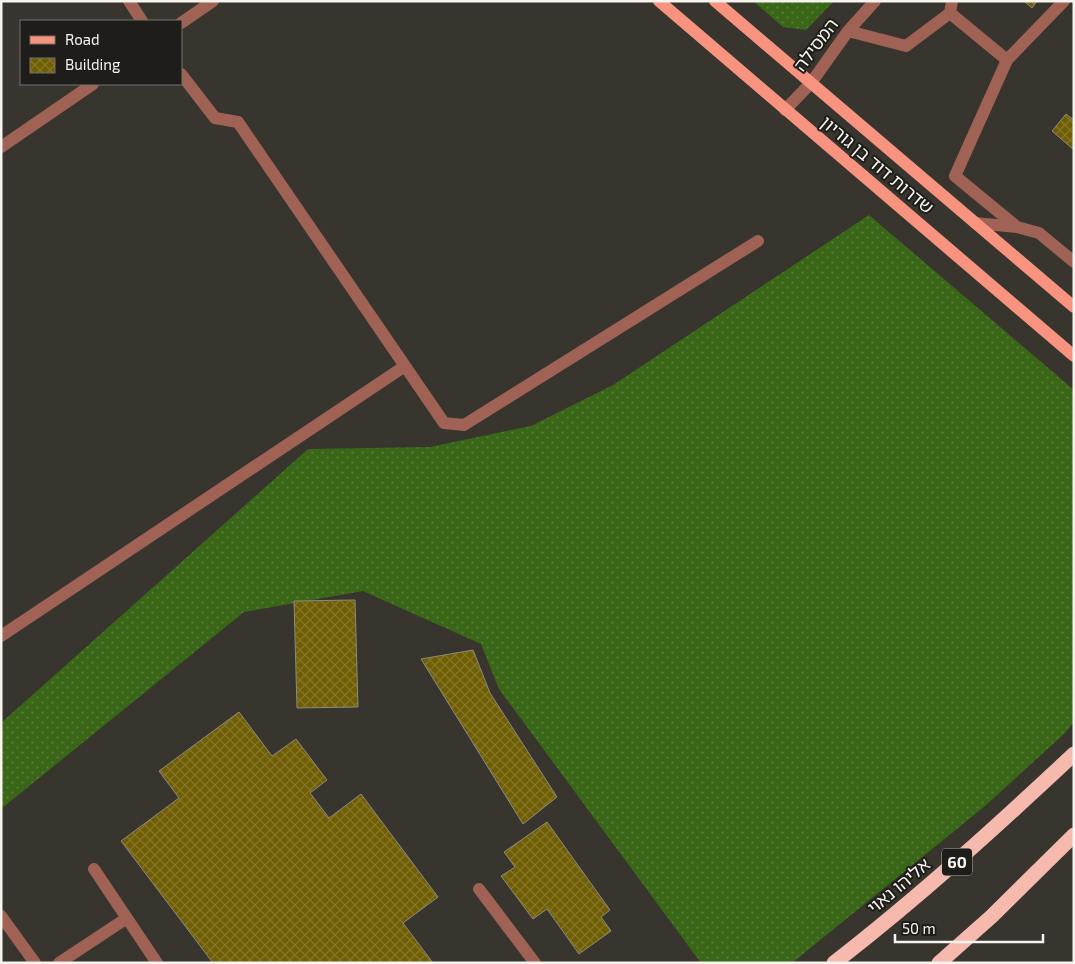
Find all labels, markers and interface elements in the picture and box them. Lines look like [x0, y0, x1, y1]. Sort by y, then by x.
street label: המסילה [788, 14, 842, 75]
legend [20, 20, 182, 85]
text: Road [65, 30, 100, 48]
text: Building [65, 55, 121, 73]
street label: שדרות דוד בן גוריון [817, 111, 939, 218]
road number: 60 [942, 849, 972, 876]
street label: אליהו נאוי [862, 853, 934, 918]
scale bar [895, 912, 1042, 944]
text: 50 m [902, 919, 936, 937]

